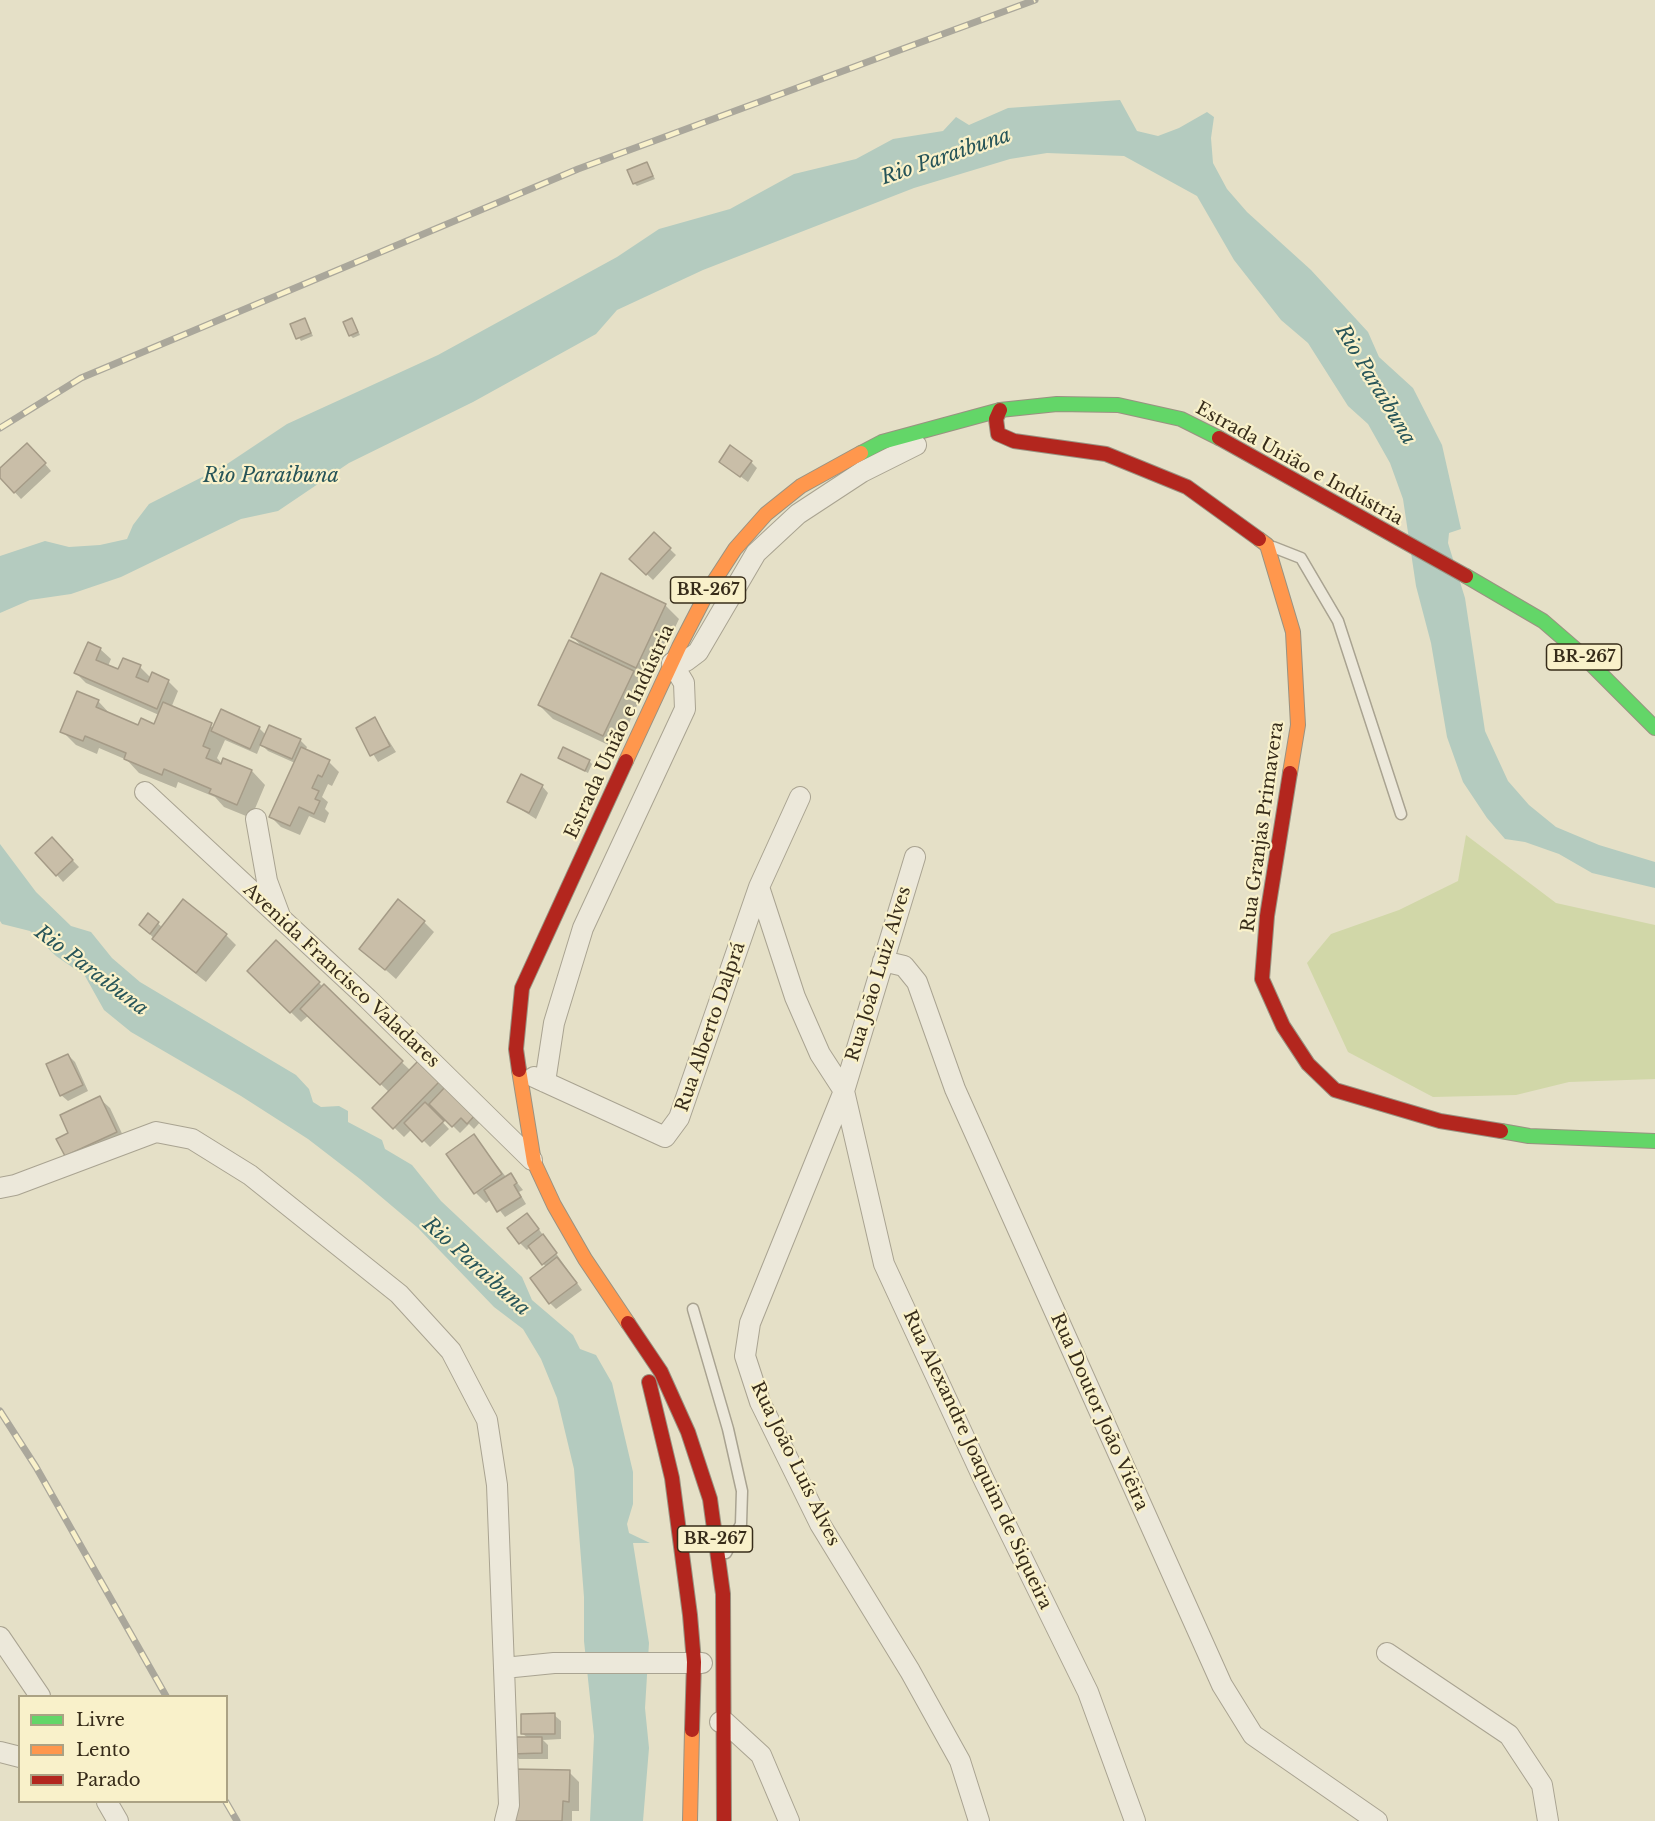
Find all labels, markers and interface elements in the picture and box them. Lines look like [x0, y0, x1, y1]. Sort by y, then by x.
water label: Rio Paraibuna [878, 124, 1014, 190]
water label: Rio Paraibuna [1330, 321, 1420, 449]
street label: Estrada União e Indústria [1192, 398, 1406, 530]
water label: Rio Paraibuna [203, 464, 339, 488]
road number: BR-267 [670, 577, 746, 603]
street label: Estrada União e Indústria [561, 622, 679, 842]
road number: BR-267 [1546, 644, 1622, 670]
street label: Rua Granjas Primavera [1238, 720, 1288, 934]
street label: Avenida Francisco Valadares [238, 879, 444, 1073]
street label: Rua Joāo Luiz Alves [842, 884, 916, 1064]
water label: Rio Paraibuna [30, 921, 152, 1021]
street label: Rua Alberto Dalprá [672, 939, 750, 1115]
water label: Rio Paraibuna [418, 1213, 534, 1321]
street label: Rua Alexandre Joaquim de Siqueira [898, 1307, 1056, 1613]
street label: Rua Doutor João Viêira [1046, 1310, 1152, 1514]
street label: Rua João Luís Alves [746, 1378, 844, 1550]
road number: BR-267 [678, 1526, 752, 1552]
legend [18, 1695, 228, 1803]
text: Livre [76, 1709, 125, 1731]
text: Lento [76, 1739, 130, 1761]
text: Parado [76, 1769, 141, 1791]

